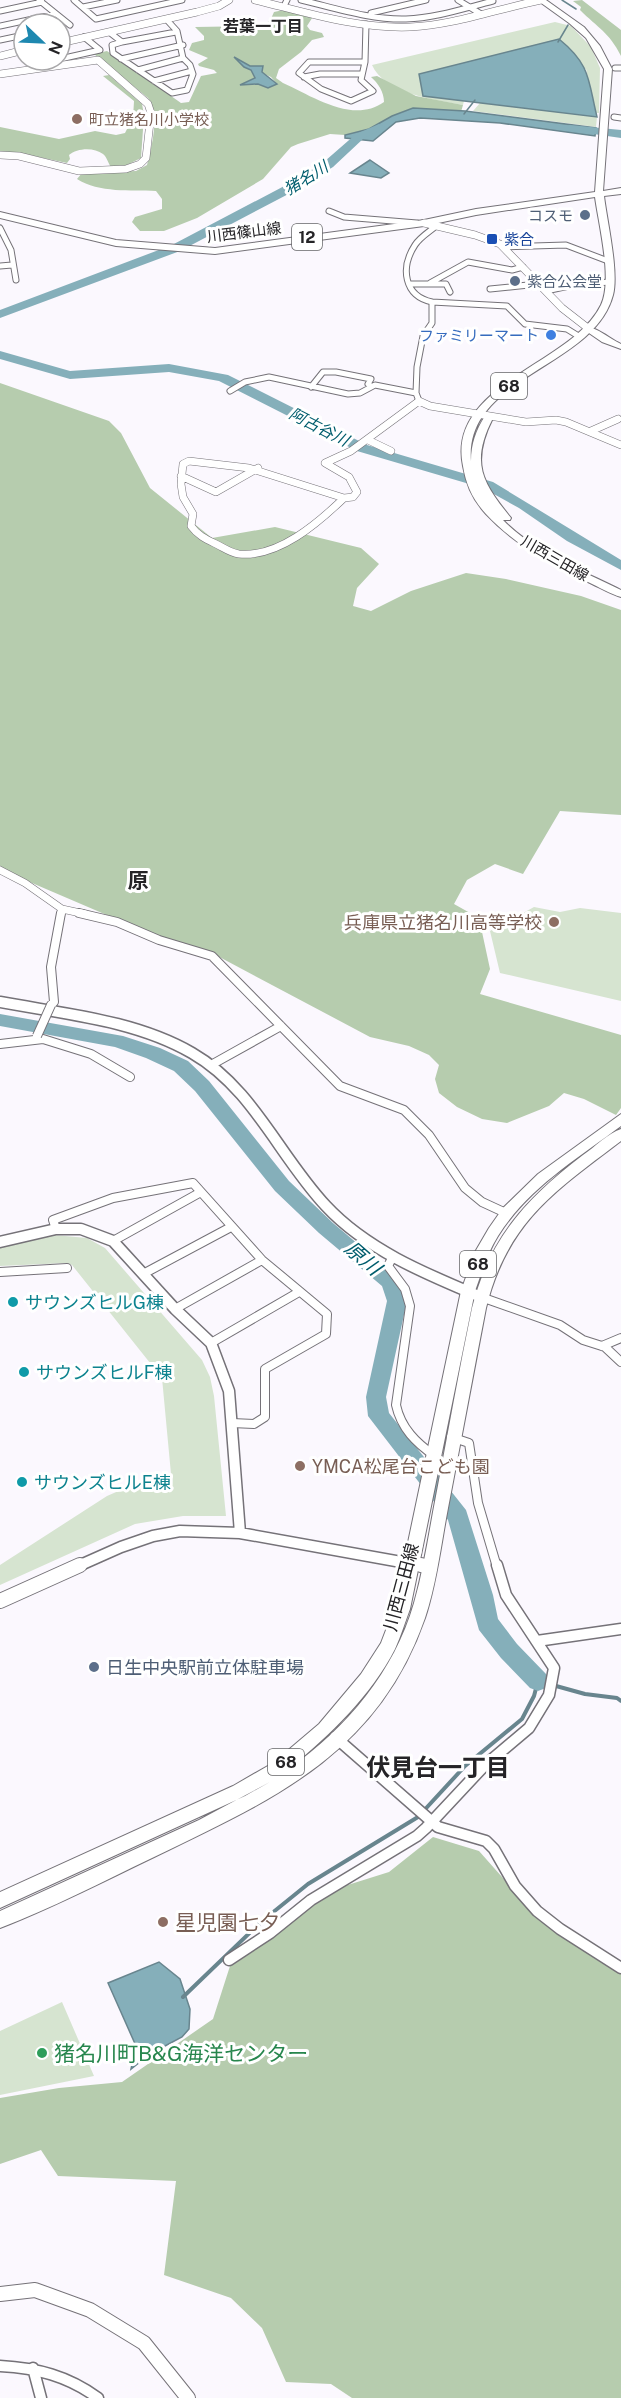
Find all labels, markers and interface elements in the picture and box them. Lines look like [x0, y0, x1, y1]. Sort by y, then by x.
north arrow [12, 12, 72, 72]
district label: 若葉一丁目 [223, 17, 303, 36]
text: N [44, 38, 67, 57]
place label: 町立猪名川小学校 [89, 111, 209, 128]
marker: 町立猪名川小学校 [70, 112, 84, 126]
water label: 猪名川 [281, 156, 333, 199]
place label: コスモ [528, 207, 573, 224]
marker: コスモ [578, 208, 592, 222]
street label: 川西篠山線 [206, 219, 282, 245]
road number: 12 [292, 224, 322, 250]
place label: 紫合 [504, 231, 534, 248]
marker: 紫合 [485, 232, 499, 246]
place label: 紫合公会堂 [527, 273, 602, 290]
marker: 紫合公会堂 [508, 274, 522, 288]
place label: ファミリーマート [419, 327, 539, 344]
marker: ファミリーマート [544, 328, 558, 342]
road number: 68 [491, 373, 527, 399]
water label: 阿古谷川 [286, 404, 354, 451]
street label: 川西三田線 [518, 532, 592, 584]
district label: 原 [128, 868, 149, 893]
place label: 兵庫県立猪名川高等学校 [344, 912, 542, 933]
marker: 兵庫県立猪名川高等学校 [547, 915, 561, 929]
water label: 原川 [340, 1236, 387, 1281]
road number: 68 [460, 1251, 496, 1277]
place label: サウンズヒルG棟 [25, 1292, 164, 1313]
marker: サウンズヒルG棟 [6, 1295, 20, 1309]
place label: サウンズヒルF棟 [36, 1362, 172, 1383]
marker: サウンズヒルF棟 [17, 1365, 31, 1379]
place label: YMCA松尾台こども園 [312, 1456, 490, 1477]
marker: YMCA松尾台こども園 [293, 1459, 307, 1473]
place label: サウンズヒルE棟 [34, 1472, 171, 1493]
marker: サウンズヒルE棟 [15, 1475, 29, 1489]
street label: 川西三田線 [379, 1541, 423, 1633]
place label: 日生中央駅前立体駐車場 [106, 1657, 304, 1678]
marker: 日生中央駅前立体駐車場 [87, 1660, 101, 1674]
road number: 68 [268, 1749, 304, 1775]
district label: 伏見台一丁目 [366, 1753, 510, 1781]
place label: 星児園七夕 [175, 1910, 280, 1935]
marker: 星児園七夕 [156, 1915, 170, 1929]
place label: 猪名川町B&G海洋センター [54, 2041, 308, 2066]
marker: 猪名川町B&G海洋センター [35, 2046, 49, 2060]

